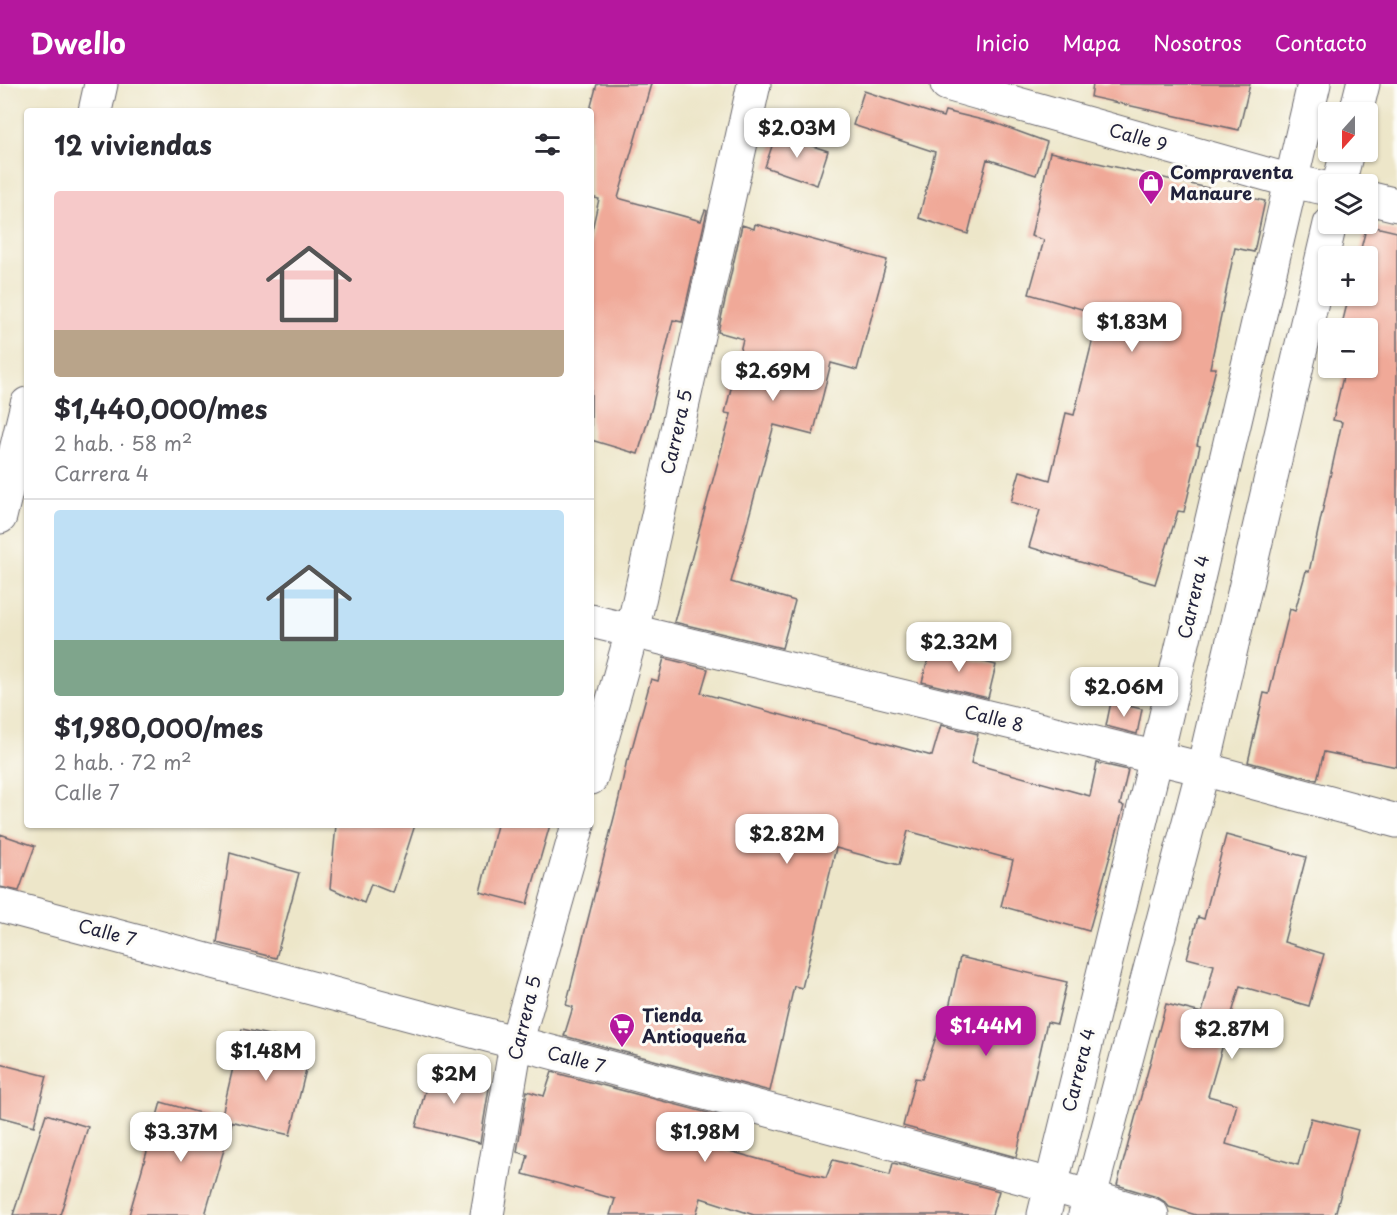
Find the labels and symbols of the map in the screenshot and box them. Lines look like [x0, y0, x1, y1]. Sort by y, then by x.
north arrow [1318, 102, 1378, 162]
pin: $2.03M [748, 108, 846, 159]
street label: Calle 9 [1106, 115, 1171, 158]
place label: Compraventa Manaure [1170, 158, 1293, 206]
shop icon: Compraventa Manaure [1136, 168, 1166, 206]
pin: $1.83M [1083, 302, 1181, 353]
pin: $2.69M [724, 351, 822, 402]
street label: Carrera 5 [653, 387, 698, 477]
street label: Carrera 4 [1170, 552, 1215, 641]
pin: $2.32M [910, 622, 1008, 673]
pin: $2.06M [1075, 667, 1173, 718]
street label: Calle 8 [962, 697, 1027, 738]
pin: $2.82M [738, 814, 836, 865]
street label: Calle 7 [75, 911, 139, 952]
street label: Carrera 5 [500, 972, 547, 1063]
place label: Tienda Antioqueña [642, 1001, 747, 1049]
pin: $1.44M [937, 1006, 1035, 1057]
pin: $2.87M [1183, 1009, 1281, 1060]
supermarket icon: Tienda Antioqueña [607, 1011, 637, 1049]
street label: Carrera 4 [1054, 1025, 1101, 1114]
pin: $1.48M [217, 1031, 315, 1082]
street label: Calle 7 [544, 1038, 608, 1079]
pin: $2M [425, 1054, 483, 1105]
pin: $3.37M [132, 1112, 230, 1163]
pin: $1.98M [656, 1112, 754, 1163]

